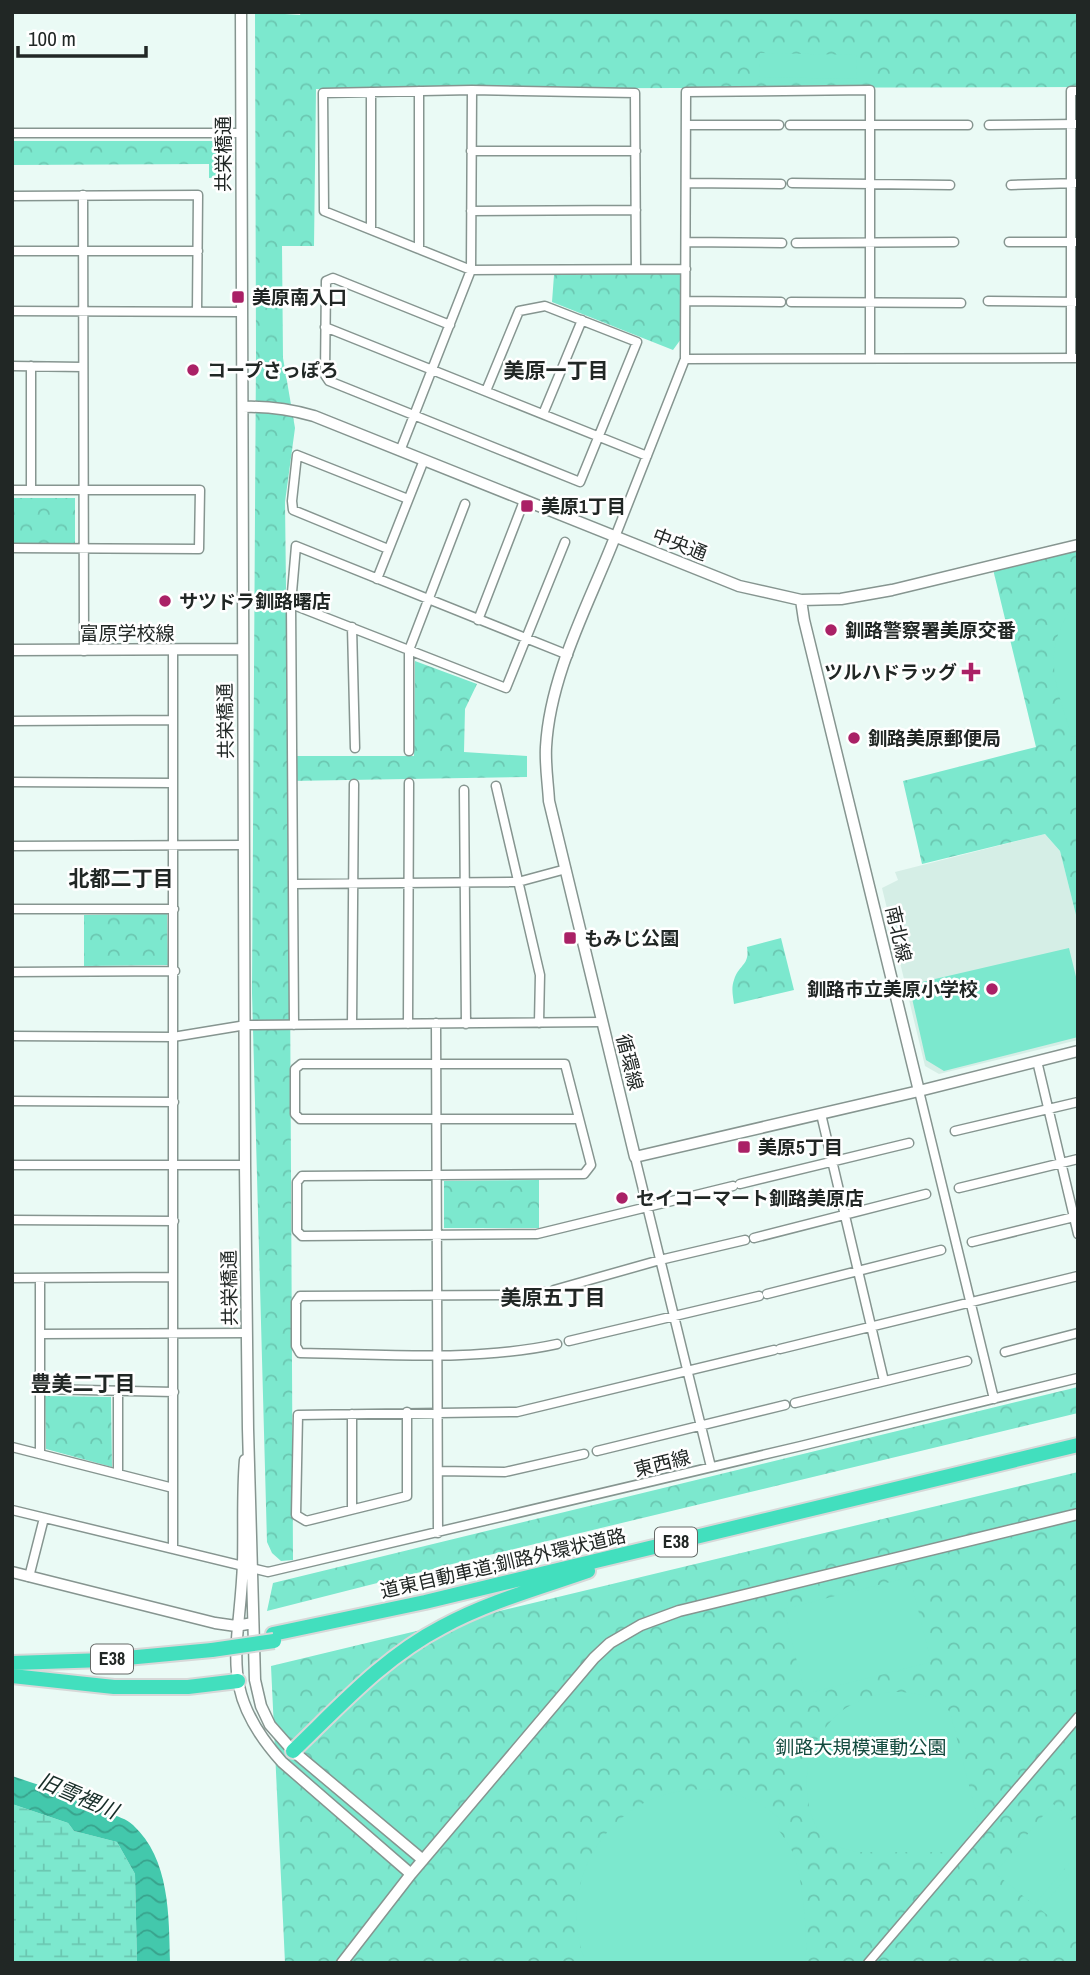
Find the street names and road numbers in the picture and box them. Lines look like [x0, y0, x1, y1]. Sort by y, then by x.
street label: 共栄橋通 [210, 116, 236, 192]
street label: 中央通 [649, 522, 711, 566]
street label: 富原学校線 [79, 620, 175, 646]
street label: 共栄橋通 [211, 683, 239, 759]
street label: 南北線 [880, 903, 918, 965]
street label: 循環線 [610, 1031, 650, 1093]
street label: 共栄橋通 [215, 1250, 243, 1326]
street label: 東西線 [631, 1443, 693, 1483]
street label: 道東自動車道;釧路外環状道路 [378, 1522, 628, 1604]
road number: E38 [655, 1527, 697, 1556]
road number: E38 [91, 1644, 133, 1674]

